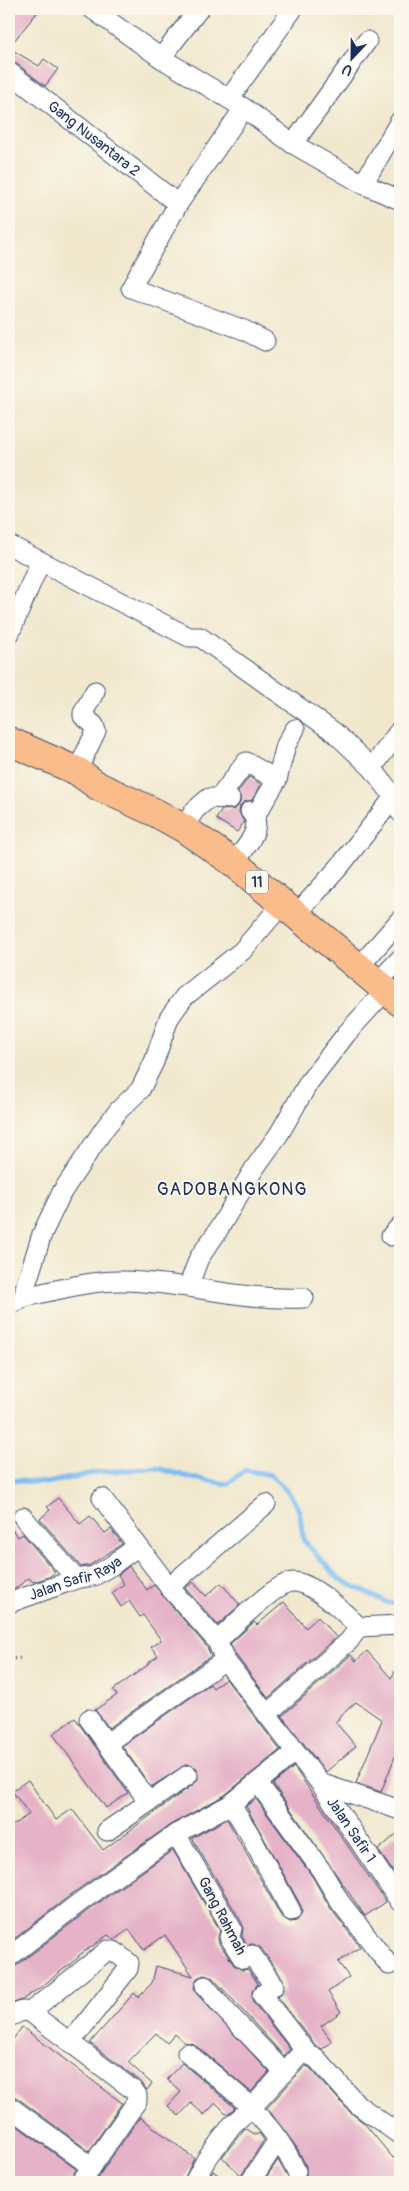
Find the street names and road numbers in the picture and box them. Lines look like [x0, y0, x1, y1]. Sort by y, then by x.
street label: Gang Nusantara 2 [44, 96, 144, 180]
road number: 11 [246, 870, 268, 894]
street label: Jalan Safir Raya [26, 1552, 125, 1605]
street label: Jalan Safir 1 [323, 1793, 380, 1866]
street label: Gang Rahmah [193, 1874, 251, 1958]

